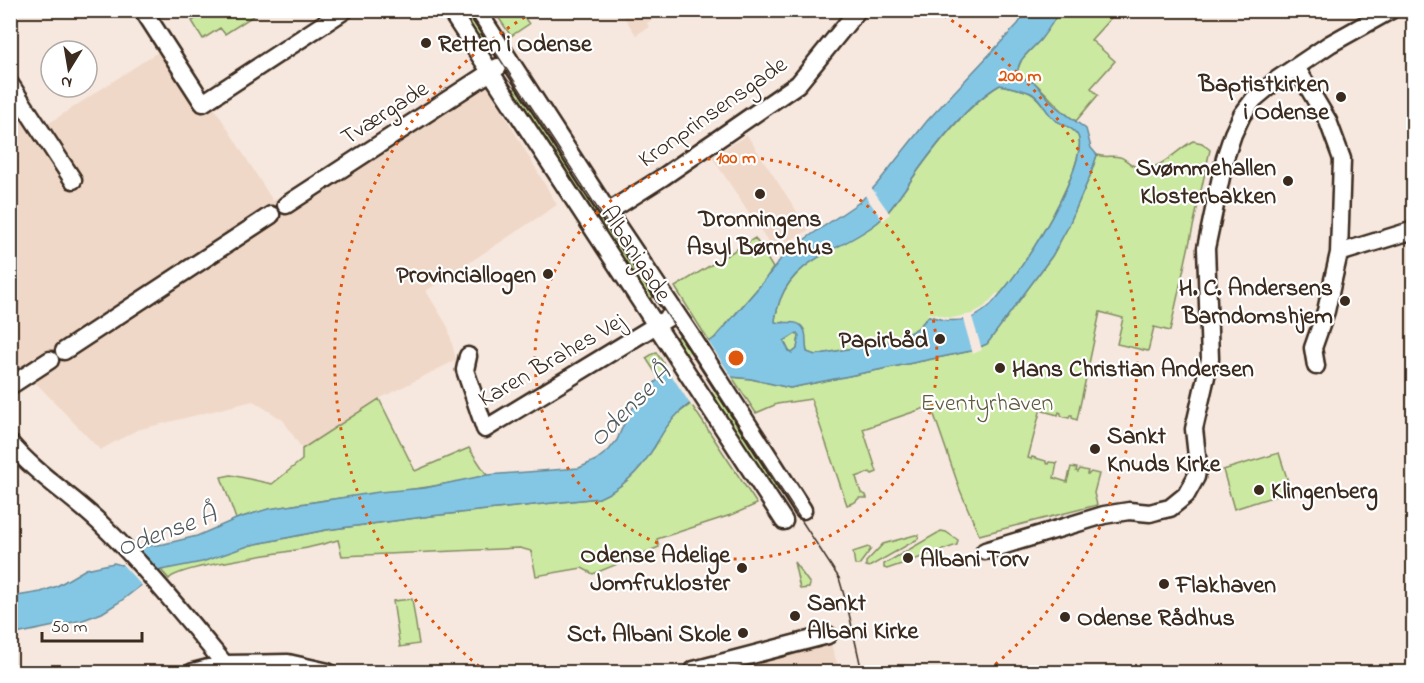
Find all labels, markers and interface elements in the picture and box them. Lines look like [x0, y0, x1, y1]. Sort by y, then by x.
place label: Retten i Odense [438, 28, 593, 63]
marker: Retten i Odense [419, 36, 433, 50]
north arrow [39, 39, 99, 99]
street label: Kronprinsensgade [632, 48, 795, 178]
text: 200 m [998, 64, 1042, 90]
place label: Baptistkirken i Odense [1198, 68, 1330, 131]
text: N [59, 69, 74, 95]
street label: Tværgade [334, 72, 436, 156]
marker: Baptistkirken i Odense [1334, 90, 1348, 104]
text: 100 m [716, 146, 756, 172]
place label: Svømmehallen Klosterbakken [1136, 152, 1276, 215]
marker: Svømmehallen Klosterbakken [1281, 174, 1295, 188]
marker: Dronningens Asyl Børnehus [753, 187, 767, 201]
street label: Albanigade [591, 199, 679, 310]
place label: Dronningens Asyl Børnehus [687, 203, 833, 267]
place label: Provinciallogen [396, 259, 536, 295]
marker: Provinciallogen [541, 267, 555, 281]
place label: H. C. Andersens Barndomshjem [1179, 272, 1333, 335]
marker: H. C. Andersens Barndomshjem [1338, 294, 1352, 308]
street label: Karen Brahes Vej [472, 304, 633, 417]
place label: Papirbåd [839, 324, 929, 359]
marker: Papirbåd [933, 332, 947, 346]
centre of rings [726, 348, 746, 368]
place label: Hans Christian Andersen [1012, 353, 1254, 388]
water label: Odense Å [581, 356, 683, 457]
marker: Hans Christian Andersen [993, 361, 1007, 375]
park label: Eventyrhaven [921, 387, 1053, 423]
place label: Sankt Knuds Kirke [1107, 420, 1222, 483]
marker: Sankt Knuds Kirke [1088, 442, 1102, 456]
place label: Klingenberg [1271, 475, 1378, 511]
marker: Klingenberg [1252, 483, 1266, 497]
water label: Odense Å [112, 497, 224, 568]
place label: Odense Adelige Jomfrukloster [580, 539, 731, 602]
place label: Albani Torv [920, 543, 1029, 578]
marker: Albani Torv [901, 551, 915, 565]
marker: Odense Adelige Jomfrukloster [735, 561, 749, 575]
place label: Flakhaven [1175, 569, 1276, 604]
marker: Flakhaven [1157, 577, 1171, 591]
place label: Sankt Albani Kirke [807, 587, 920, 650]
place label: Odense Rådhus [1077, 602, 1235, 637]
scale bar [42, 605, 142, 643]
marker: Sankt Albani Kirke [788, 609, 802, 623]
marker: Odense Rådhus [1058, 610, 1072, 624]
text: 50 m [51, 615, 88, 641]
place label: Sct. Albani Skole [567, 618, 732, 653]
marker: Sct. Albani Skole [736, 626, 750, 640]

